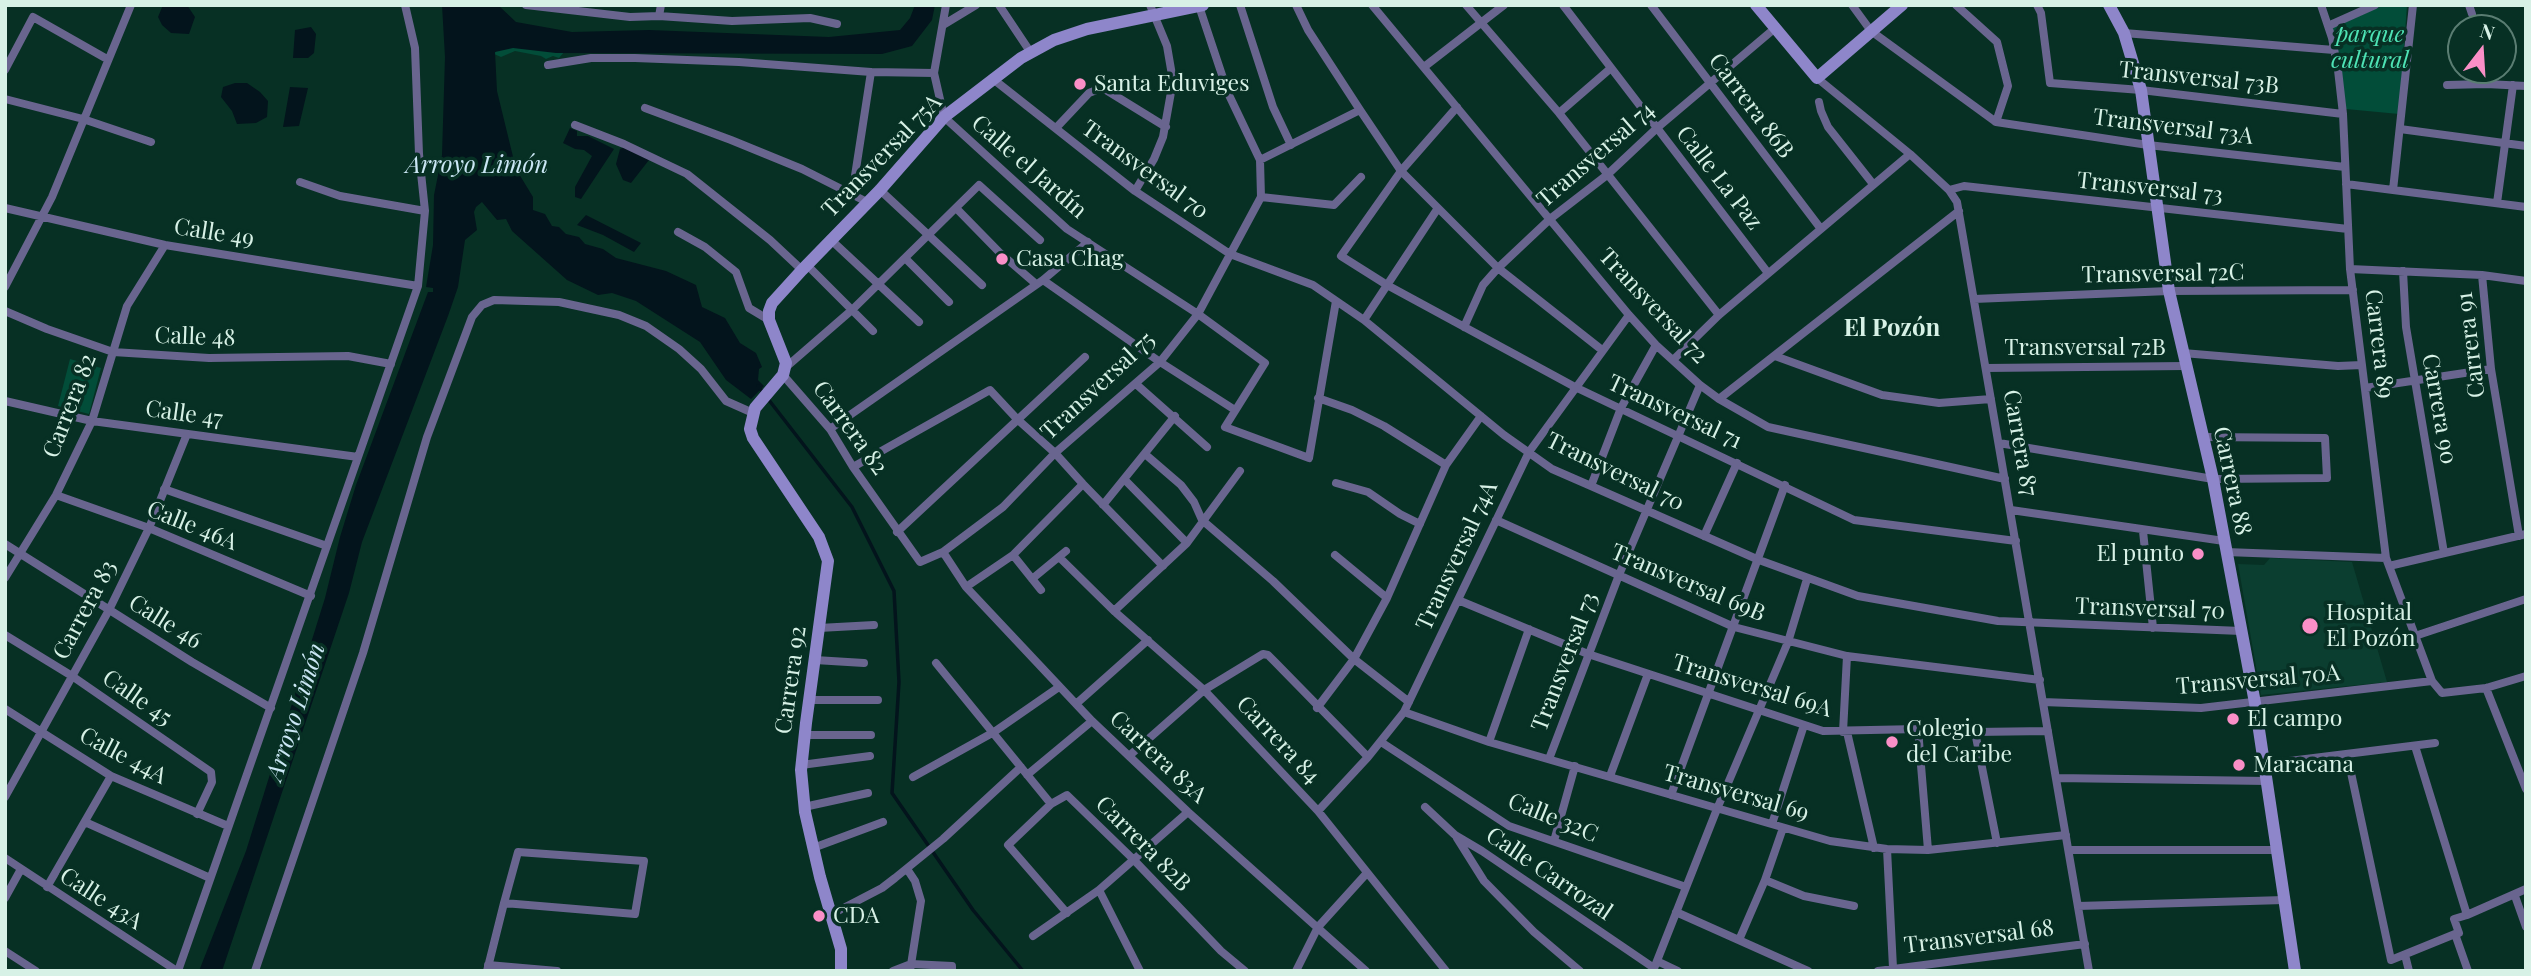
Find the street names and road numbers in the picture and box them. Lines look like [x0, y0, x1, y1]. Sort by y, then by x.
street label: Carrera 86B [1703, 48, 1799, 164]
street label: Transversal 73B [2118, 56, 2280, 100]
street label: Transversal 75A [816, 89, 948, 223]
street label: Transversal 74 [1532, 96, 1660, 214]
street label: Transversal 73A [2091, 103, 2255, 151]
street label: Calle el Jardín [966, 109, 1092, 225]
street label: Transversal 70 [1076, 115, 1214, 225]
street label: Calle La Paz [1670, 121, 1768, 235]
street label: Transversal 73 [2076, 167, 2224, 209]
street label: Calle 49 [172, 213, 256, 253]
street label: Transversal 72 [1593, 243, 1713, 369]
street label: Transversal 72C [2081, 259, 2245, 289]
street label: Carrera 89 [2359, 288, 2399, 400]
street label: Carrera 91 [2451, 290, 2491, 400]
street label: Calle 48 [154, 322, 236, 352]
street label: Transversal 75 [1035, 326, 1161, 446]
street label: Transversal 72B [2004, 334, 2166, 362]
street label: Carrera 82 [38, 350, 102, 462]
street label: Carrera 90 [2416, 352, 2462, 466]
street label: Transversal 71 [1604, 369, 1746, 455]
street label: Carrera 82 [807, 376, 893, 480]
street label: Carrera 87 [1997, 388, 2043, 498]
street label: Calle 47 [143, 395, 225, 433]
street label: Carrera 88 [2207, 424, 2257, 538]
street label: Transversal 70 [1542, 427, 1688, 517]
street label: Transversal 74A [1410, 477, 1504, 635]
street label: Calle 46A [143, 495, 241, 557]
street label: Transversal 69B [1607, 538, 1769, 628]
street label: Carrera 83 [47, 556, 123, 664]
street label: Calle 46 [123, 589, 207, 655]
street label: Transversal 73 [1526, 589, 1604, 735]
street label: Transversal 70 [2075, 593, 2225, 625]
street label: Carrera 92 [770, 624, 812, 736]
street label: Transversal 69A [1669, 649, 1835, 723]
street label: Transversal 70A [2175, 659, 2341, 701]
street label: Calle 45 [97, 664, 177, 732]
street label: Carrera 84 [1231, 690, 1325, 790]
street label: Carrera 83A [1104, 705, 1212, 809]
street label: Calle 44A [75, 722, 171, 790]
street label: Transversal 69 [1660, 759, 1812, 827]
street label: Calle 32C [1504, 787, 1602, 849]
street label: Carrera 82B [1090, 791, 1196, 897]
street label: Calle Carrozal [1481, 822, 1617, 926]
street label: Calle 43A [54, 862, 148, 936]
street label: Transversal 68 [1902, 914, 2056, 960]

